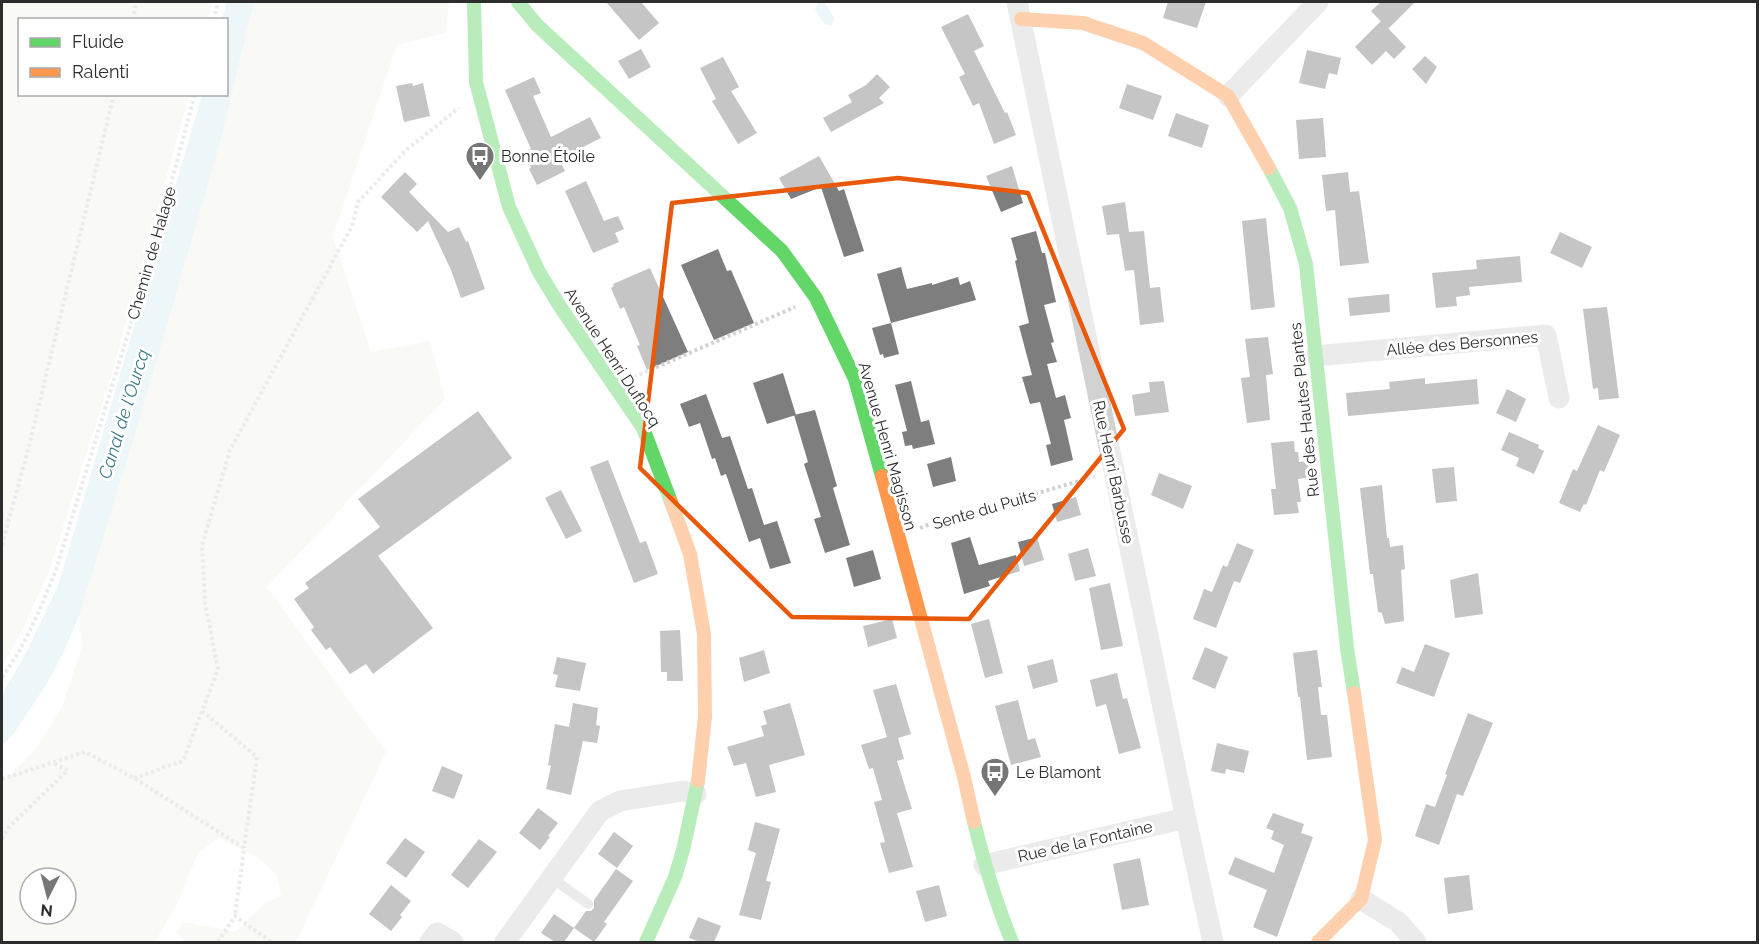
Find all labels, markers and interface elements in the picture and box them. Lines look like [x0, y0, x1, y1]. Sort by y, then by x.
legend [18, 18, 228, 96]
text: Fluide [72, 31, 124, 52]
text: Ralenti [72, 61, 129, 82]
bus stop icon: Bonne Étoile [464, 140, 496, 182]
place label: Bonne Étoile [501, 146, 595, 166]
street label: Chemin de Halage [123, 184, 180, 322]
street label: Avenue Henri Duflocq [560, 284, 665, 430]
street label: Rue des Hautes Plantes [1286, 321, 1323, 498]
street label: Allée des Bersonnes [1385, 327, 1539, 360]
water label: Canal de l'Ourcq [94, 346, 153, 481]
street label: Avenue Henri Magisson [854, 360, 921, 532]
street label: Rue Henri Barbusse [1089, 399, 1138, 546]
street label: Sente du Puits [930, 486, 1038, 533]
bus stop icon: Le Blamont [979, 756, 1011, 798]
place label: Le Blamont [1016, 763, 1102, 782]
street label: Rue de la Fontaine [1016, 817, 1154, 866]
north arrow [18, 866, 78, 926]
text: N [39, 900, 54, 921]

